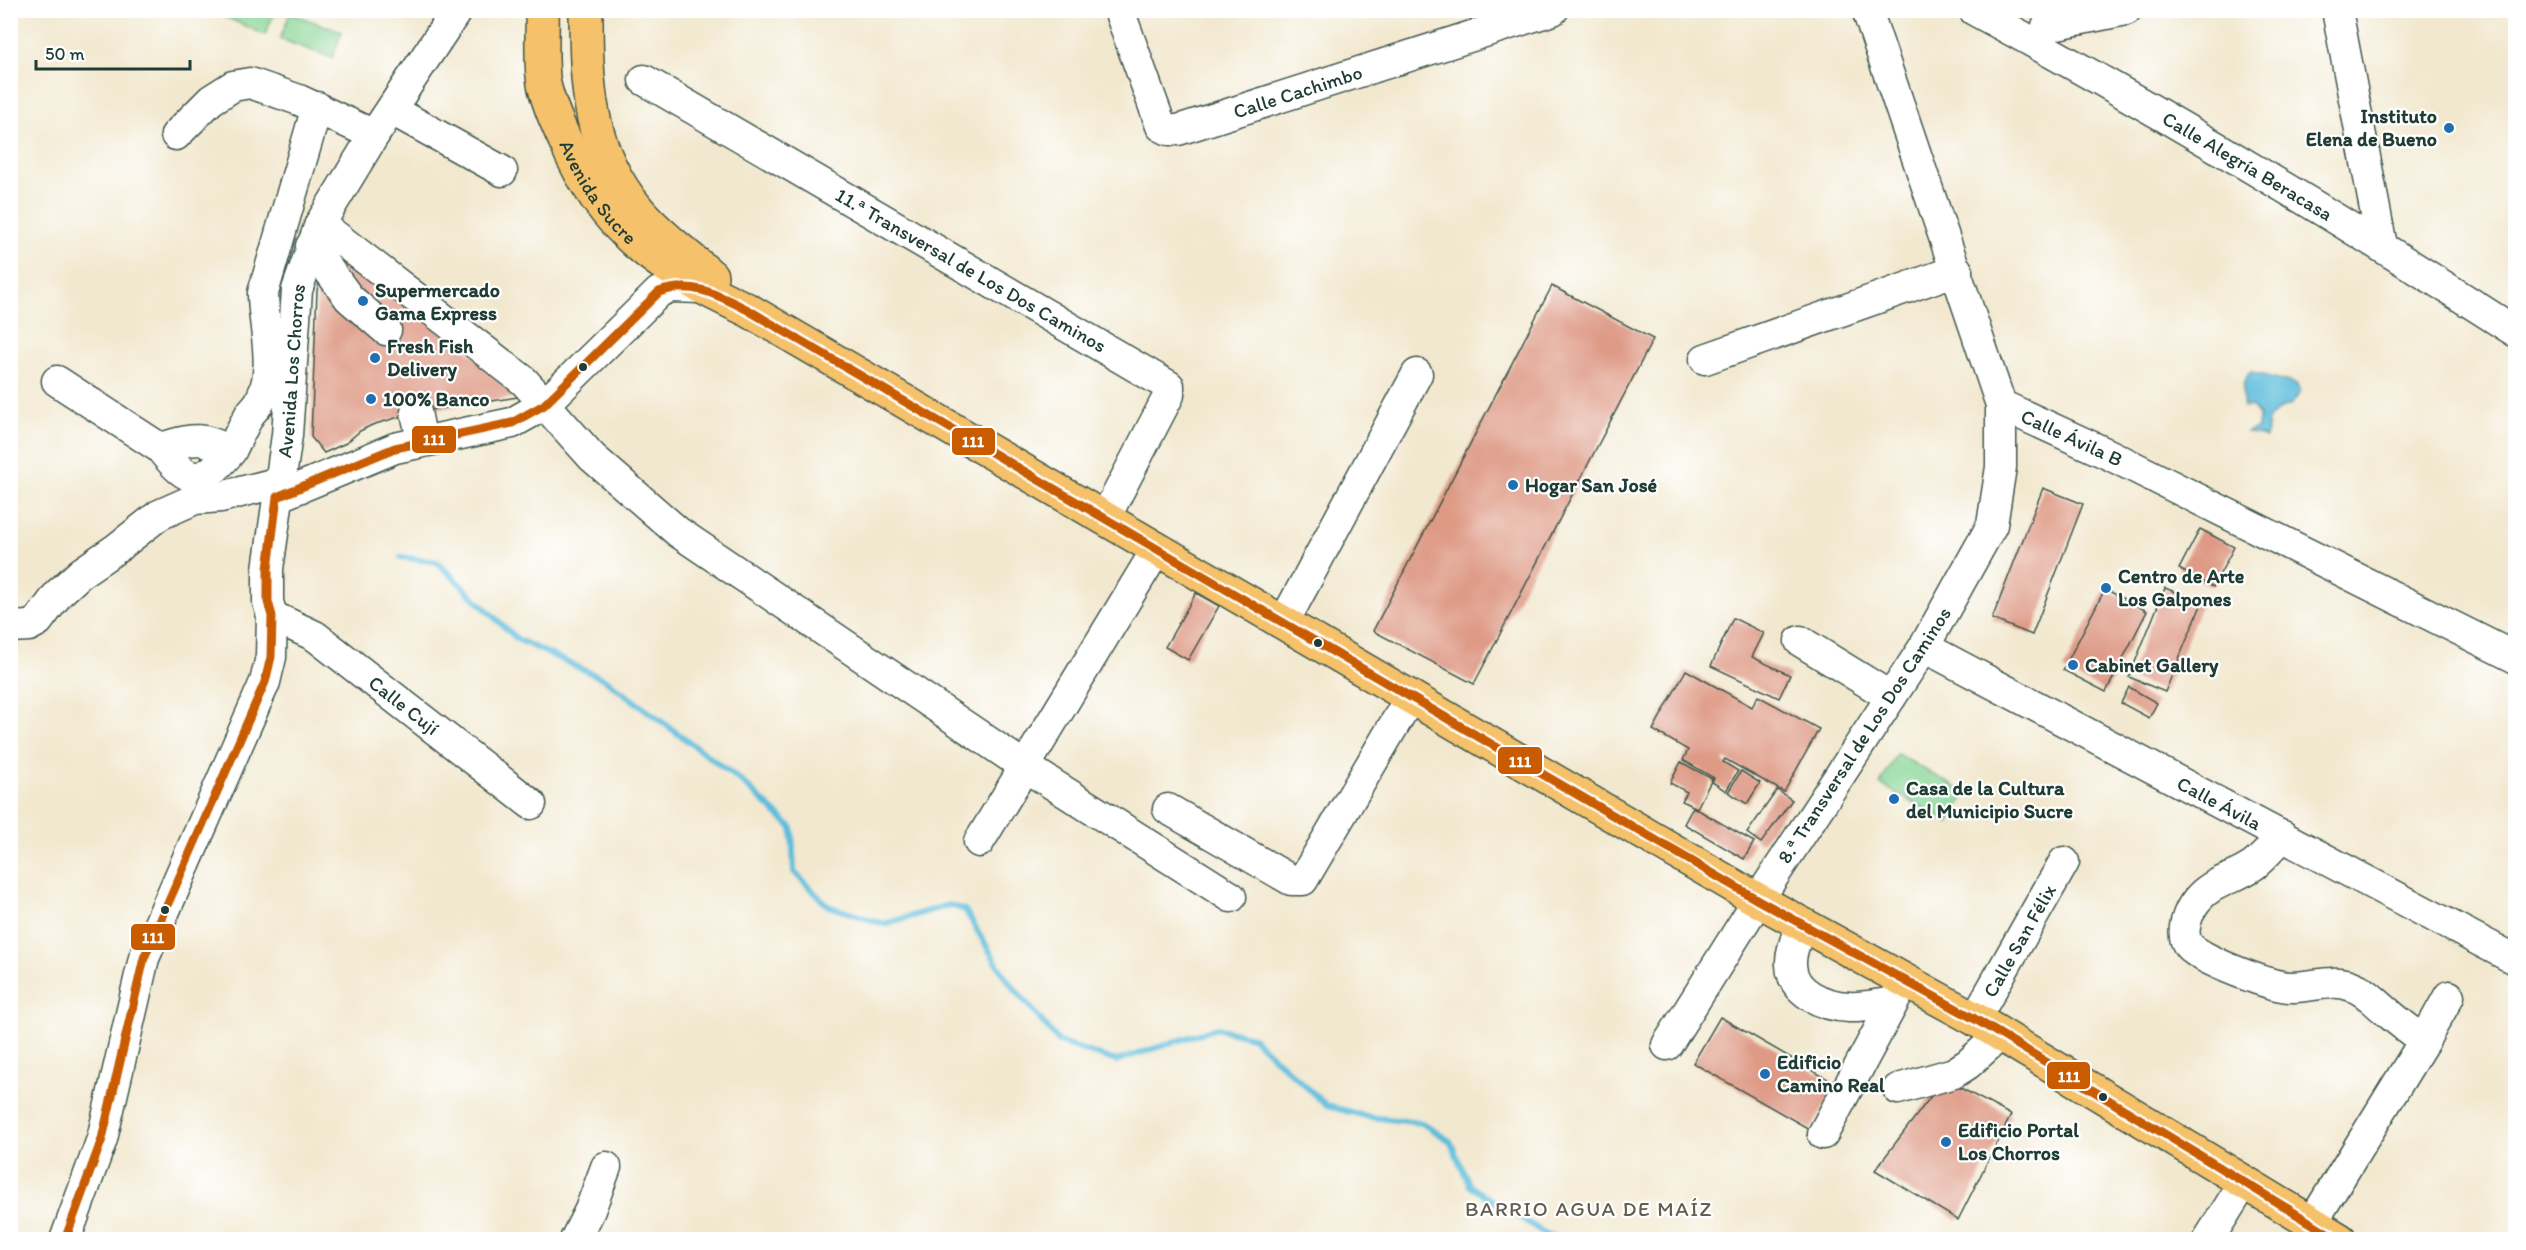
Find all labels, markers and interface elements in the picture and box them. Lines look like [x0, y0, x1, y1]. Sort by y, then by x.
scale bar [36, 33, 190, 71]
text: 50 m [45, 43, 85, 65]
street label: Calle Cachimbo [1230, 60, 1365, 124]
place label: Instituto Elena de Bueno [2306, 104, 2437, 151]
street label: Calle Alegría Beracasa [2158, 106, 2337, 226]
marker: Instituto Elena de Bueno [2442, 121, 2456, 135]
street label: Avenida Sucre [554, 136, 642, 249]
street label: 11.ª Transversal de Los Dos Caminos [831, 182, 1111, 358]
place label: Supermercado Gama Express [375, 278, 500, 326]
street label: Avenida Los Chorros [272, 280, 311, 459]
marker: Supermercado Gama Express [356, 294, 370, 308]
place label: Fresh Fish Delivery [387, 334, 474, 382]
marker: Fresh Fish Delivery [368, 351, 382, 365]
unlabelled marker [577, 361, 589, 373]
place label: 100% Banco [383, 387, 489, 411]
marker: 100% Banco [364, 392, 378, 406]
street label: Calle Ávila B [2017, 404, 2127, 471]
line badge: 111 [411, 425, 457, 454]
line badge: 111 [951, 427, 996, 456]
text: 111 [423, 430, 446, 449]
text: 111 [962, 432, 985, 451]
place label: Hogar San José [1525, 473, 1658, 498]
marker: Hogar San José [1506, 478, 1520, 492]
place label: Centro de Arte Los Galpones [2118, 564, 2245, 612]
marker: Centro de Arte Los Galpones [2099, 581, 2113, 595]
street label: 8.ª Transversal de Los Dos Caminos [1772, 602, 1956, 868]
unlabelled marker [1312, 637, 1324, 649]
place label: Cabinet Gallery [2085, 653, 2219, 678]
marker: Cabinet Gallery [2066, 658, 2080, 672]
street label: Calle Cují [364, 670, 444, 740]
line badge: 111 [1497, 746, 1543, 775]
text: 111 [1509, 752, 1532, 771]
street label: Calle Ávila [2173, 771, 2266, 835]
place label: Casa de la Cultura del Municipio Sucre [1906, 776, 2073, 824]
marker: Casa de la Cultura del Municipio Sucre [1887, 792, 1901, 806]
street label: Calle San Félix [1978, 879, 2061, 1001]
unlabelled marker [159, 904, 171, 916]
line badge: 111 [130, 923, 176, 951]
text: 111 [142, 928, 165, 947]
place label: Edificio Camino Real [1777, 1050, 1885, 1097]
line badge: 111 [2046, 1061, 2091, 1090]
marker: Edificio Camino Real [1758, 1067, 1772, 1081]
text: 111 [2058, 1067, 2081, 1086]
unlabelled marker [2097, 1091, 2109, 1103]
place label: Edificio Portal Los Chorros [1958, 1118, 2079, 1165]
marker: Edificio Portal Los Chorros [1939, 1135, 1953, 1149]
district label: BARRIO AGUA DE MAÍZ [1465, 1196, 1713, 1221]

